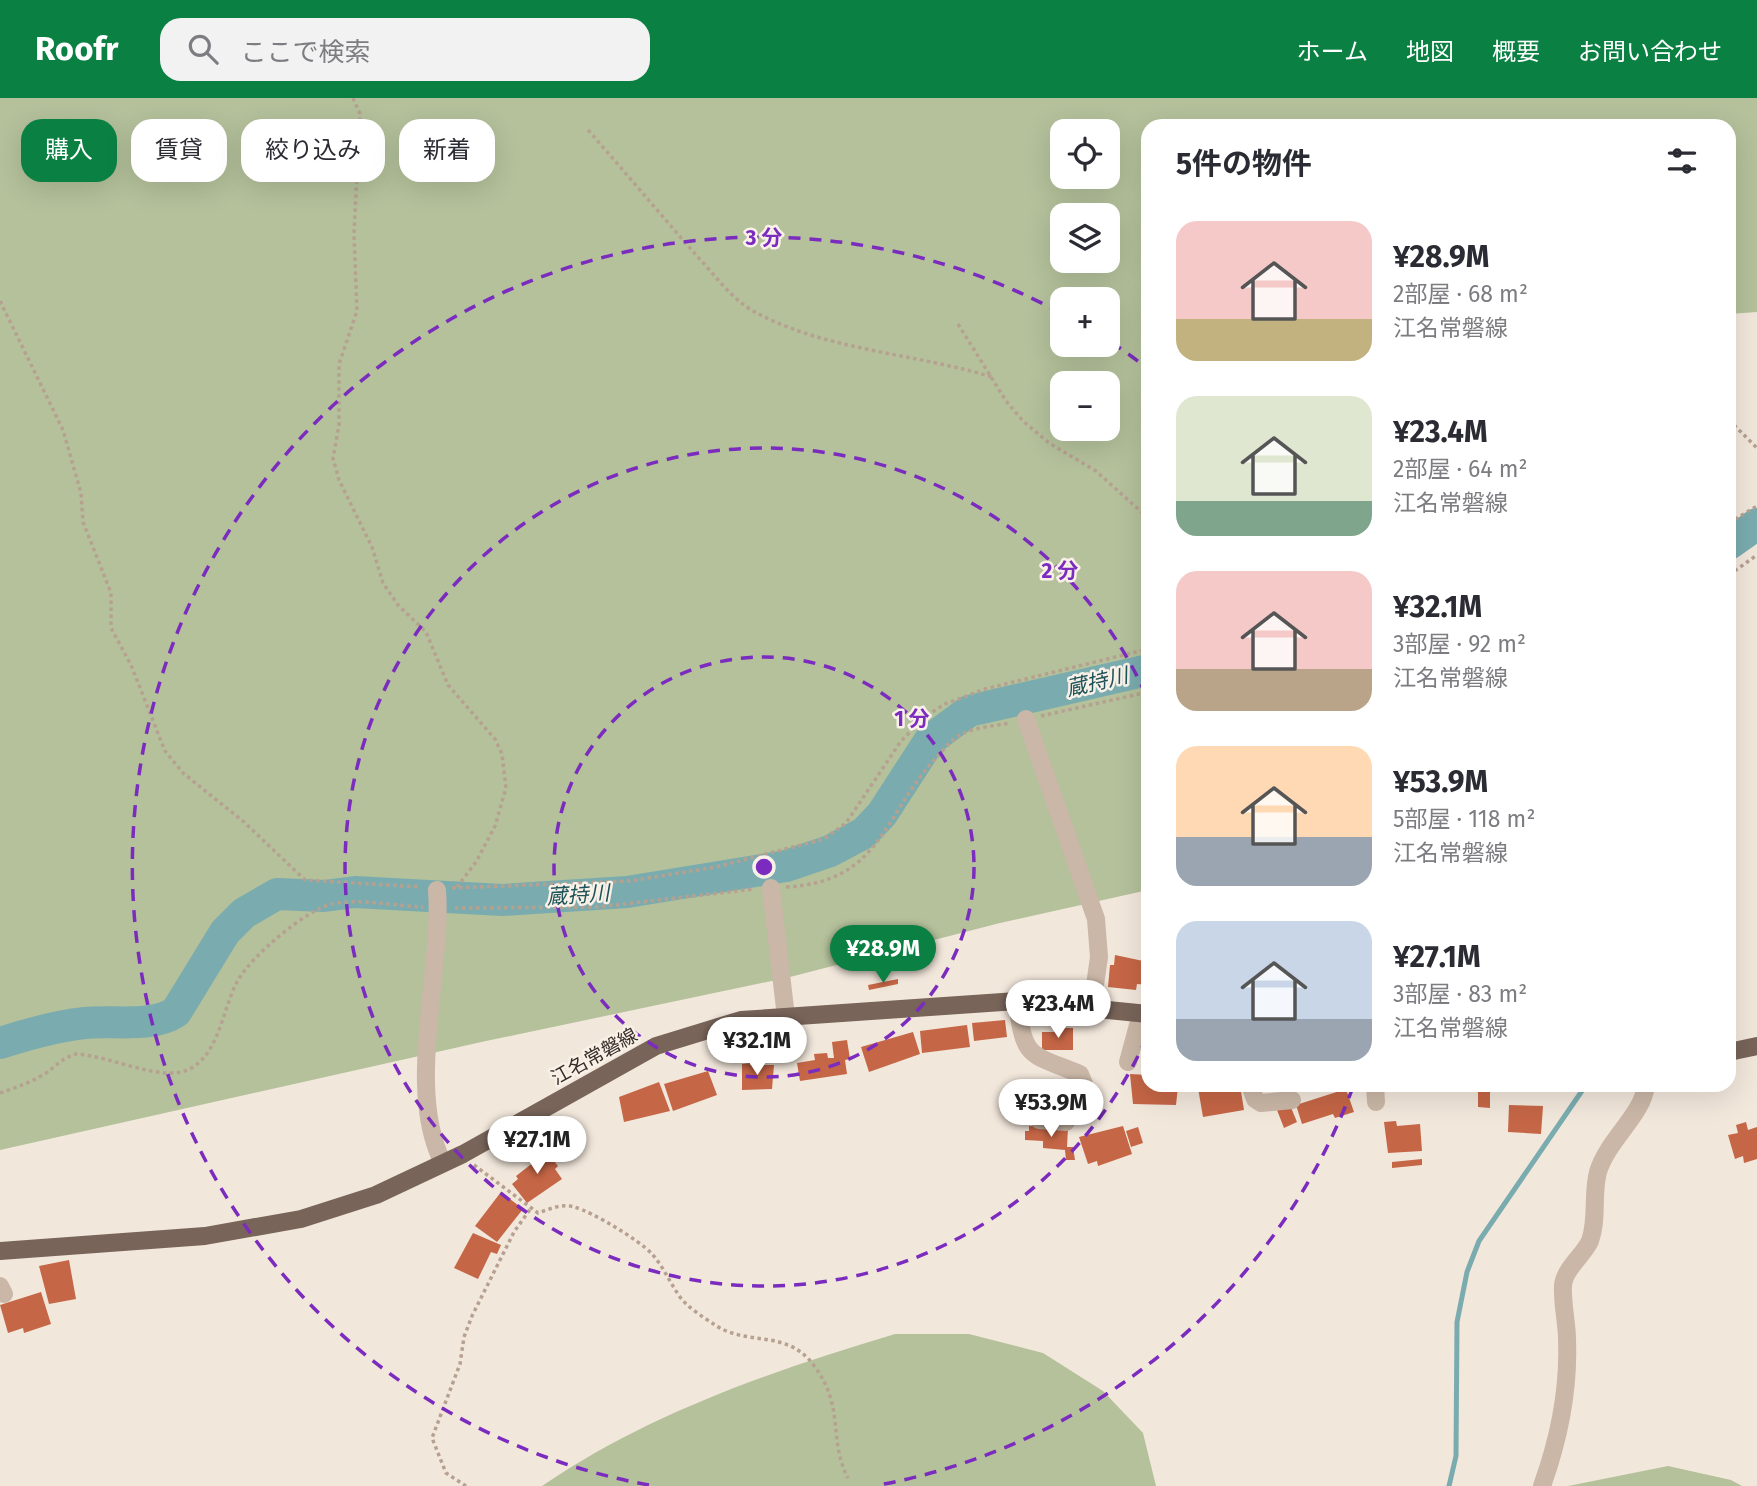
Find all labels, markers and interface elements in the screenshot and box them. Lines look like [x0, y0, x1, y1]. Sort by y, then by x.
search box [160, 18, 650, 81]
text: Roofr [35, 29, 118, 69]
icon: search [184, 30, 222, 68]
text: ここで検索 [240, 37, 370, 68]
text: ホーム [1297, 38, 1368, 66]
text: 地図 [1406, 38, 1454, 66]
text: 概要 [1492, 38, 1540, 66]
text: お問い合わせ [1578, 38, 1722, 66]
chip: 購入 [21, 119, 117, 182]
chip: 賃貸 [131, 119, 227, 182]
chip: 絞り込み [241, 119, 385, 182]
chip: 新着 [399, 119, 495, 182]
map controls [1050, 119, 1120, 441]
button: locate [1050, 119, 1120, 189]
icon: filters [1663, 142, 1701, 180]
text: 5件の物件 [1176, 146, 1312, 182]
button: layers [1050, 203, 1120, 273]
text: 3 分 [745, 225, 782, 251]
text: ¥28.9M [1393, 239, 1489, 275]
icon: home [1232, 249, 1316, 333]
text: 2部屋 · 68 m² [1393, 280, 1528, 308]
button: + [1050, 287, 1120, 357]
text: 江名常磐線 [1393, 314, 1508, 342]
button: − [1050, 371, 1120, 441]
text: ¥23.4M [1393, 414, 1488, 450]
icon: home [1232, 424, 1316, 508]
text: 2部屋 · 64 m² [1393, 455, 1527, 483]
text: 江名常磐線 [1393, 489, 1508, 517]
text: 2 分 [1042, 558, 1078, 584]
text: ¥32.1M [1393, 589, 1482, 625]
icon: home [1232, 599, 1316, 683]
text: 3部屋 · 92 m² [1393, 630, 1526, 658]
water label: 蔵持川 [1063, 662, 1133, 702]
text: 江名常磐線 [1393, 664, 1508, 692]
text: 1 分 [894, 706, 930, 732]
text: ¥53.9M [1393, 764, 1488, 800]
icon: home [1232, 774, 1316, 858]
text: 5部屋 · 118 m² [1393, 805, 1535, 833]
text: 江名常磐線 [1393, 839, 1508, 867]
centre of rings [752, 855, 776, 879]
water label: 蔵持川 [546, 880, 612, 910]
pin: ¥28.9M [826, 926, 940, 985]
text: ¥28.9M [846, 934, 920, 962]
text: ¥27.1M [1393, 939, 1481, 975]
icon: home [1232, 949, 1316, 1033]
text: 3部屋 · 83 m² [1393, 980, 1527, 1008]
pin: ¥23.4M [1001, 981, 1115, 1040]
text: ¥23.4M [1022, 989, 1094, 1017]
text: 江名常磐線 [1393, 1014, 1508, 1042]
pin: ¥32.1M [700, 1018, 814, 1077]
street label: 江名常磐線 [547, 1023, 641, 1090]
text: ¥32.1M [723, 1026, 791, 1054]
pin: ¥53.9M [994, 1080, 1108, 1139]
text: ¥53.9M [1015, 1088, 1087, 1116]
pin: ¥27.1M [480, 1116, 594, 1176]
text: ¥27.1M [503, 1125, 571, 1153]

